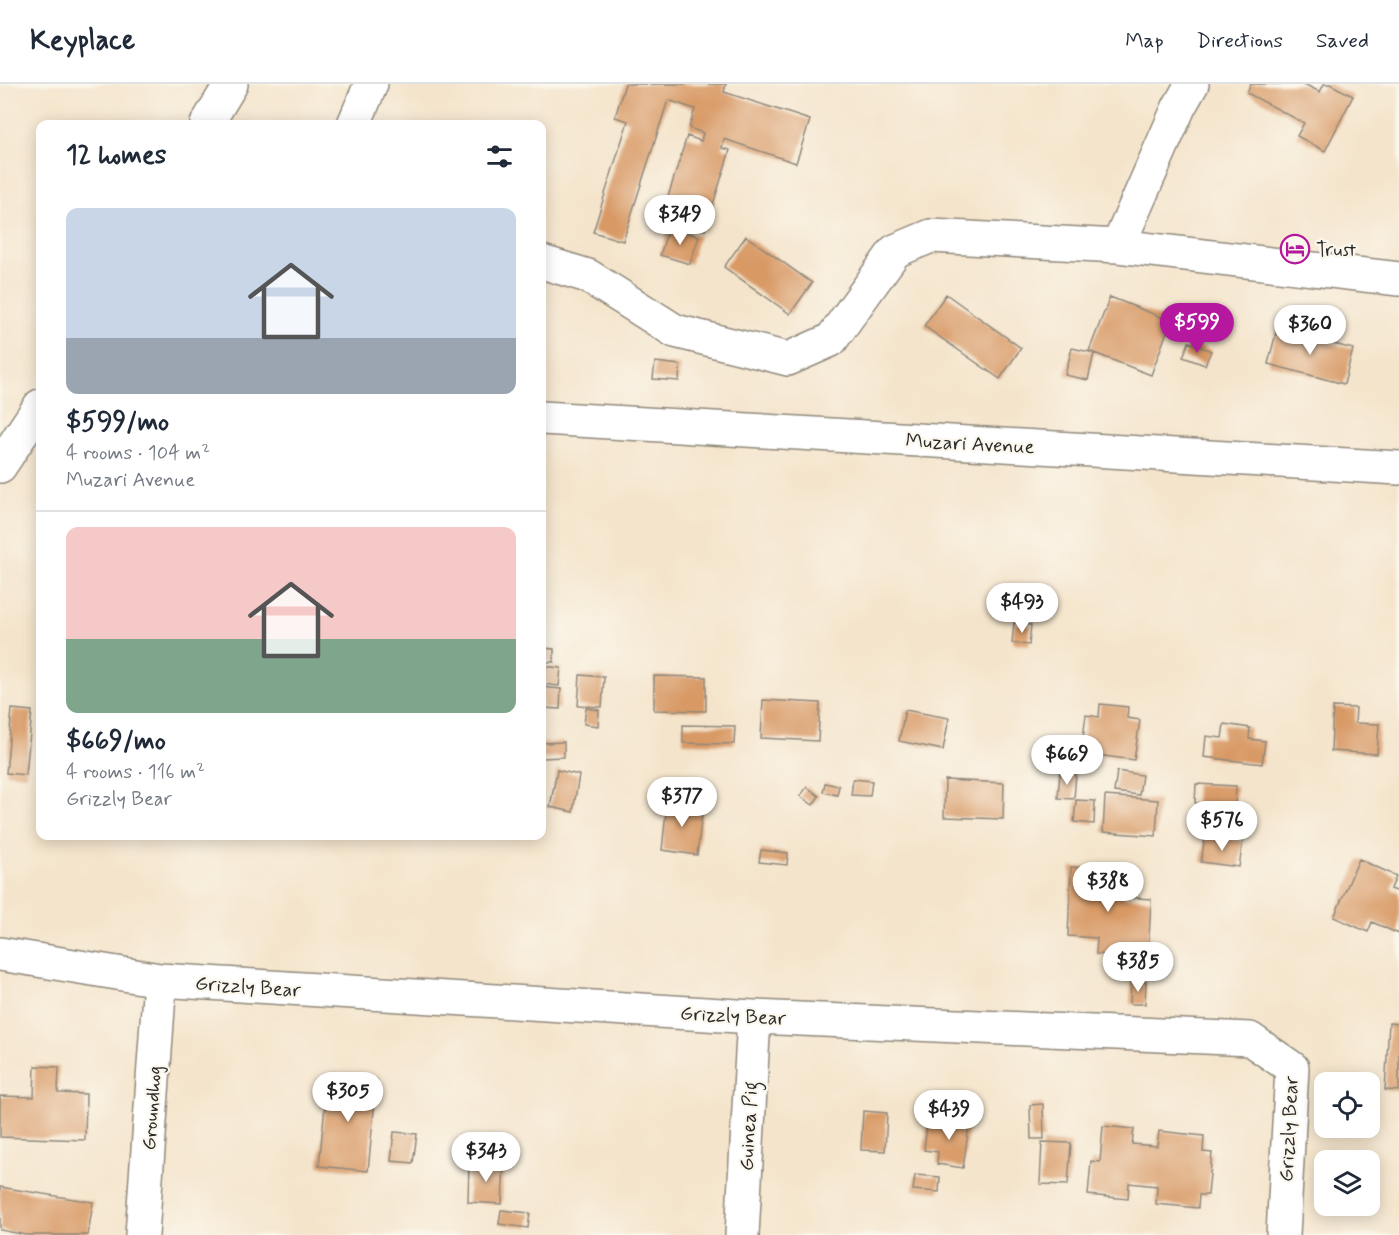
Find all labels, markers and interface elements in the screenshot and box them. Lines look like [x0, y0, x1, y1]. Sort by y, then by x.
text: Keyplace [30, 23, 135, 60]
text: Map [1125, 27, 1164, 55]
text: Directions [1197, 27, 1283, 55]
text: Saved [1316, 27, 1369, 55]
text: 12 homes [66, 139, 166, 173]
icon: filters [483, 140, 516, 173]
pin: $349 [644, 195, 716, 246]
text: $349 [658, 201, 702, 228]
hotel icon: Trust [1279, 233, 1311, 265]
place label: Trust [1316, 237, 1356, 264]
icon: home [237, 247, 345, 355]
pin: $599 [1161, 303, 1233, 354]
pin: $360 [1274, 305, 1346, 356]
text: $599 [1174, 309, 1220, 336]
text: $360 [1288, 311, 1332, 338]
text: $599/mo [66, 406, 169, 440]
street label: Muzari Avenue [905, 428, 1035, 461]
text: 4 rooms · 104 m² [66, 440, 210, 467]
text: Muzari Avenue [66, 467, 195, 494]
icon: home [237, 566, 345, 674]
pin: $493 [986, 583, 1058, 634]
text: $493 [1000, 589, 1044, 616]
text: $669/mo [66, 725, 166, 759]
pin: $669 [1031, 735, 1103, 786]
text: $669 [1045, 741, 1089, 768]
text: 4 rooms · 116 m² [66, 759, 205, 786]
pin: $377 [646, 777, 718, 828]
text: $377 [661, 783, 703, 810]
text: Grizzly Bear [66, 786, 172, 813]
pin: $576 [1186, 801, 1258, 852]
text: $576 [1200, 807, 1244, 834]
pin: $388 [1072, 862, 1144, 913]
text: $388 [1087, 868, 1129, 895]
pin: $385 [1102, 942, 1174, 993]
text: $385 [1117, 948, 1159, 975]
street label: Grizzly Bear [194, 970, 302, 1005]
street label: Grizzly Bear [679, 1000, 787, 1033]
street label: Groundhog [136, 1065, 169, 1151]
pin: $305 [312, 1072, 384, 1123]
map controls [1314, 1072, 1380, 1216]
button: locate [1314, 1072, 1380, 1138]
street label: Grizzly Bear [1273, 1075, 1306, 1183]
text: $305 [326, 1078, 370, 1105]
street label: Guinea Pig [734, 1081, 767, 1172]
pin: $439 [913, 1090, 985, 1141]
text: $439 [928, 1096, 970, 1123]
pin: $343 [450, 1132, 522, 1183]
text: $343 [465, 1138, 507, 1165]
button: layers [1314, 1150, 1380, 1216]

